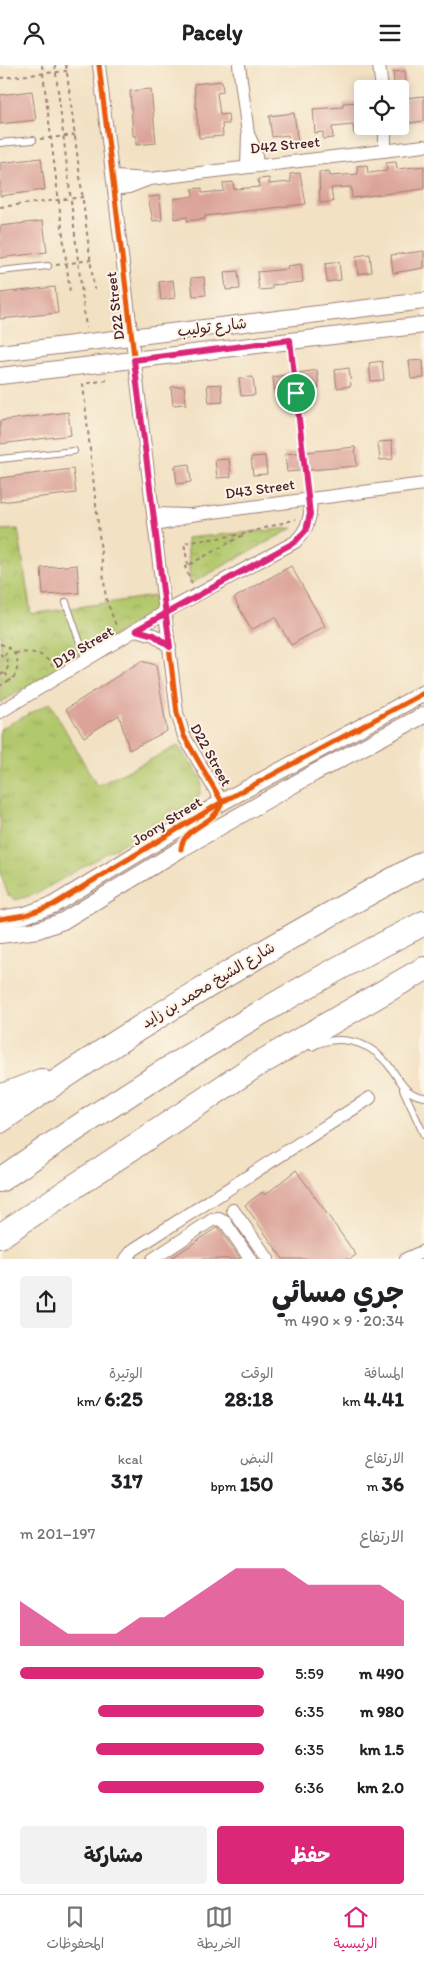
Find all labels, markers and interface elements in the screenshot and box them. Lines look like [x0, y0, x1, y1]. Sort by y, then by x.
icon: person [20, 19, 48, 47]
text: Pacely [182, 19, 242, 46]
icon: menu [376, 19, 404, 47]
map controls [354, 80, 409, 135]
button: locate [354, 80, 409, 135]
street label: D42 Street [249, 132, 321, 158]
street label: D22 Street [102, 270, 128, 341]
street label: شارع توليب [176, 314, 248, 341]
pin [275, 372, 317, 414]
icon: arrive [282, 379, 310, 407]
street label: D43 Street [224, 475, 296, 503]
street label: D19 Street [49, 622, 117, 672]
street label: D22 Street [186, 721, 236, 790]
street label: Joory Street [129, 792, 205, 849]
street label: شارع الشيخ محمد بن زايد [138, 938, 278, 1033]
text: جري مسائي [272, 1275, 404, 1309]
button: share [20, 1276, 72, 1328]
text: 20:34 · 9 × 490 m [284, 1311, 404, 1330]
text: الوتيرة [109, 1365, 143, 1382]
text: الوقت [241, 1365, 273, 1382]
text: المسافة [364, 1365, 404, 1382]
text: 6:25 [104, 1386, 143, 1411]
text: 28:18 [224, 1386, 273, 1411]
text: 4.41 [364, 1386, 404, 1411]
text: /km [77, 1393, 104, 1410]
text: km [342, 1393, 364, 1410]
text: النبض [240, 1450, 273, 1467]
text: الارتفاع [365, 1450, 404, 1467]
text: kcal [118, 1451, 143, 1468]
text: 317 [111, 1468, 143, 1493]
text: 150 [240, 1471, 273, 1496]
text: 36 [381, 1471, 404, 1496]
text: bpm [210, 1478, 240, 1495]
text: m [367, 1478, 381, 1495]
text: 197–201 m [20, 1524, 95, 1543]
text: الارتفاع [359, 1527, 404, 1546]
text: 5:59 [295, 1664, 324, 1683]
text: 490 m [359, 1664, 404, 1683]
text: 6:35 [294, 1702, 324, 1721]
text: 980 m [360, 1702, 404, 1721]
text: 6:35 [294, 1740, 324, 1759]
text: 1.5 km [359, 1740, 404, 1759]
text: 6:36 [294, 1778, 324, 1797]
text: 2.0 km [357, 1778, 404, 1797]
button: مشاركة [20, 1826, 207, 1884]
button: حفظ [217, 1826, 404, 1884]
tab: المحفوظات [46, 1903, 104, 1956]
tab: الخريطة [197, 1903, 241, 1956]
tab: الرئيسية [334, 1903, 378, 1956]

